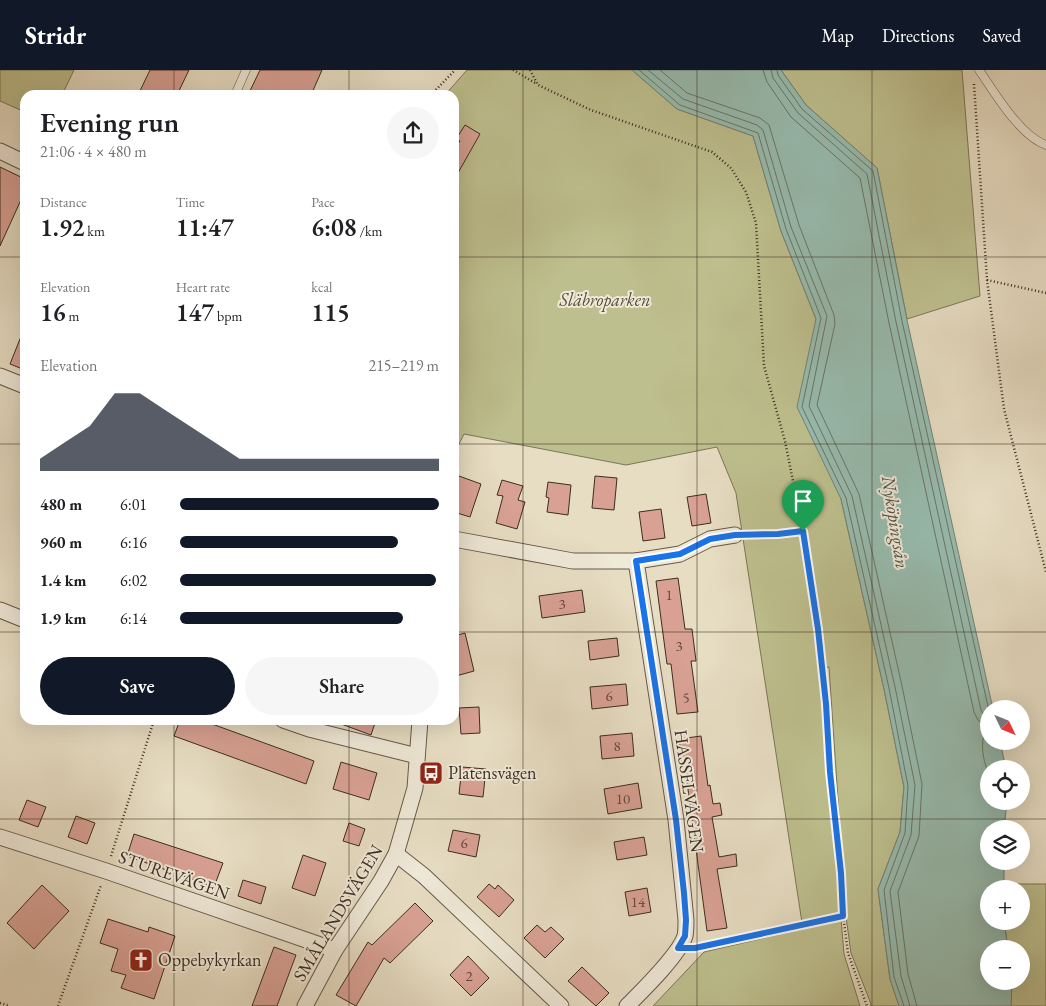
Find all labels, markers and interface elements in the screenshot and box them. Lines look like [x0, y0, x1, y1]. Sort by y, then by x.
text: Stridr [25, 20, 86, 51]
text: Map [822, 24, 854, 47]
text: Directions [882, 24, 954, 47]
text: Saved [982, 24, 1021, 47]
text: Evening run [40, 104, 179, 140]
button: share [387, 107, 439, 159]
text: 21:06 · 4 × 480 m [40, 141, 147, 162]
text: Distance [40, 193, 87, 211]
text: Time [176, 193, 205, 211]
text: Pace [311, 193, 335, 211]
text: 1.92 [40, 211, 85, 243]
text: 11:47 [176, 211, 234, 243]
text: 6:08 [311, 211, 357, 243]
text: km [85, 222, 105, 240]
text: /km [357, 222, 382, 240]
text: Elevation [40, 278, 90, 296]
text: Heart rate [176, 278, 230, 296]
text: kcal [311, 278, 332, 296]
park label: Släbroparken [559, 288, 650, 312]
text: 16 [40, 296, 66, 328]
text: 147 [176, 296, 214, 328]
text: 115 [311, 296, 350, 328]
text: m [66, 307, 79, 325]
text: bpm [214, 307, 242, 325]
text: Elevation [40, 355, 98, 376]
text: 215–219 m [368, 355, 439, 376]
water label: Nyköpingsån [876, 473, 915, 570]
pin [782, 480, 824, 531]
icon: arrive [789, 487, 817, 515]
text: 480 m [40, 494, 82, 515]
text: 6:01 [120, 494, 147, 515]
text: 960 m [40, 532, 82, 553]
text: 6:16 [120, 532, 147, 553]
text: 1.4 km [40, 570, 86, 591]
text: 6:02 [120, 570, 147, 591]
house number: 1 [665, 585, 673, 604]
house number: 3 [558, 594, 566, 613]
text: 1.9 km [40, 608, 86, 629]
text: 6:14 [120, 608, 147, 629]
house number: 3 [675, 636, 683, 655]
button: Save [40, 657, 235, 715]
button: Share [245, 657, 439, 715]
house number: 6 [605, 686, 613, 705]
house number: 5 [682, 688, 690, 707]
north arrow [980, 700, 1030, 750]
map controls [980, 700, 1030, 990]
street label: HASSELVÄGEN [670, 728, 710, 854]
house number: 8 [613, 736, 621, 755]
bus stop icon: Platensvägen [418, 760, 444, 786]
button: locate [980, 760, 1030, 810]
place label: Platensvägen [448, 761, 537, 784]
house number: 10 [616, 789, 630, 808]
button: layers [980, 820, 1030, 870]
house number: 6 [460, 833, 468, 852]
street label: SMÅLANDSVÄGEN [288, 840, 388, 985]
street label: STUREVÄGEN [116, 845, 233, 905]
button: + [980, 880, 1030, 930]
house number: 14 [631, 892, 646, 911]
button: − [980, 940, 1030, 990]
church icon: Oppebykyrkan [128, 947, 154, 973]
place label: Oppebykyrkan [158, 948, 262, 971]
house number: 2 [465, 966, 473, 985]

